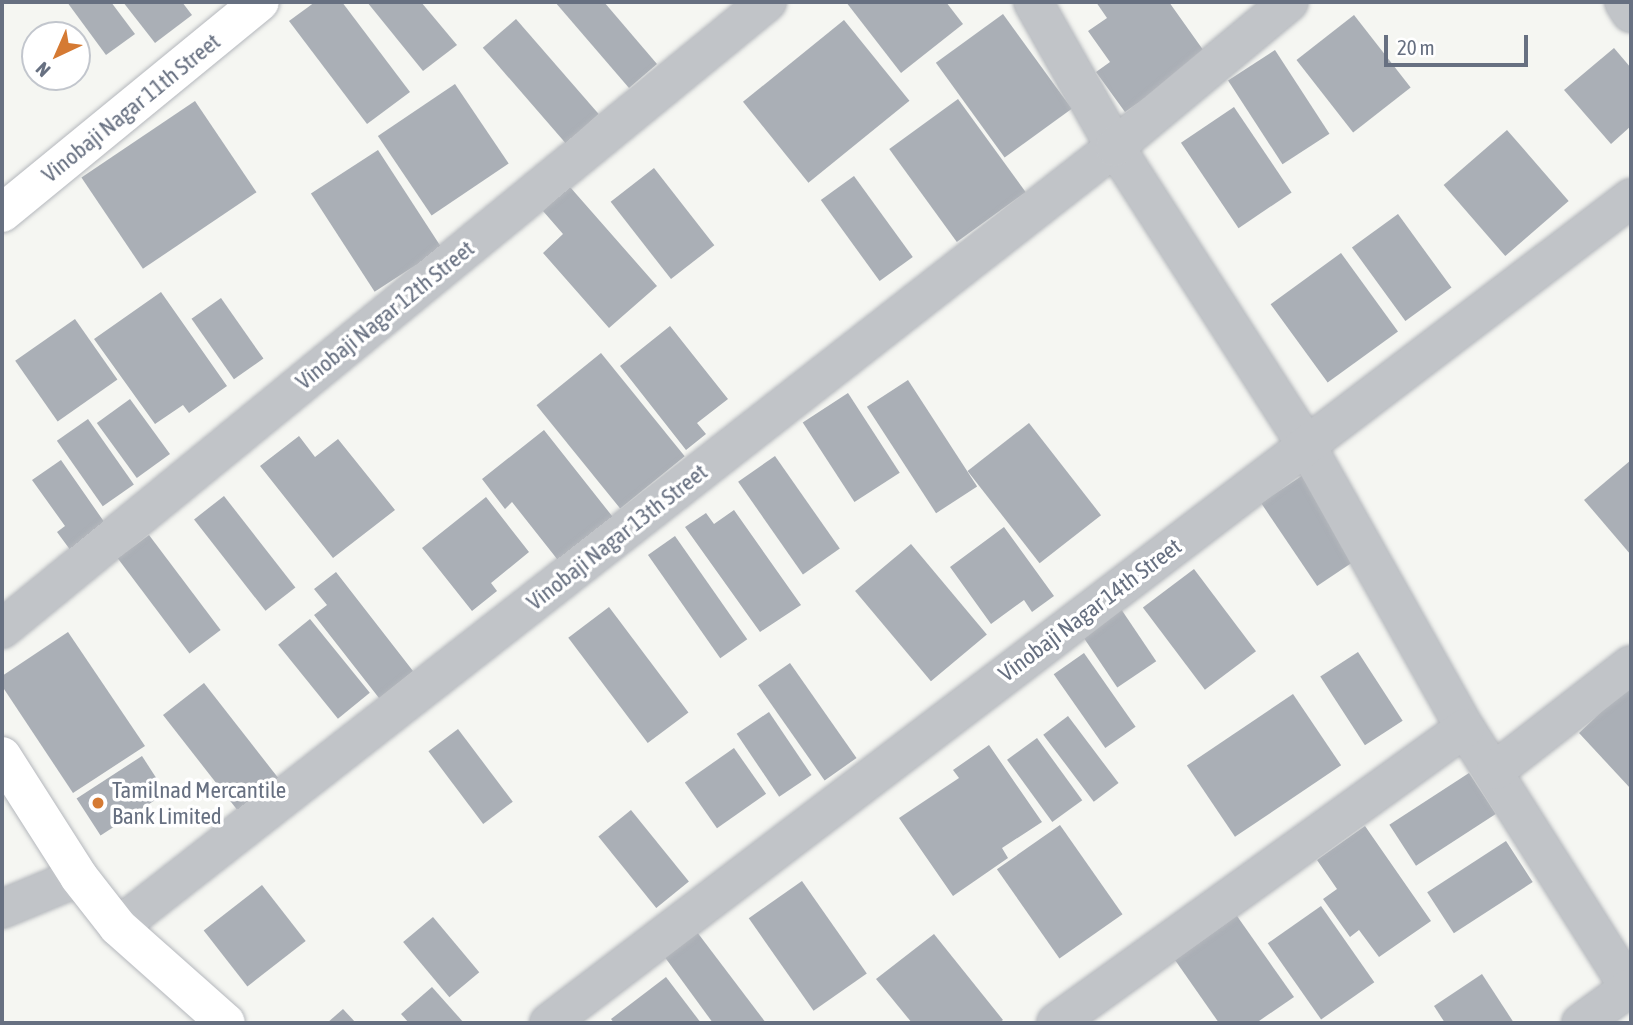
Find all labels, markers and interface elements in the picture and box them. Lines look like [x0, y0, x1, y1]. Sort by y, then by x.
north arrow [21, 21, 91, 91]
scale bar [1388, 21, 1532, 65]
street label: Vinobaji Nagar 11th Street [36, 28, 226, 188]
text: 20 m [1397, 35, 1435, 59]
street label: Vinobaji Nagar 12th Street [290, 235, 480, 395]
street label: Vinobaji Nagar 13th Street [521, 458, 713, 616]
street label: Vinobaji Nagar 14th Street [993, 532, 1187, 688]
place label: Tamilnad Mercantile Bank Limited [112, 776, 286, 830]
marker: Tamilnad Mercantile Bank Limited [90, 795, 106, 811]

